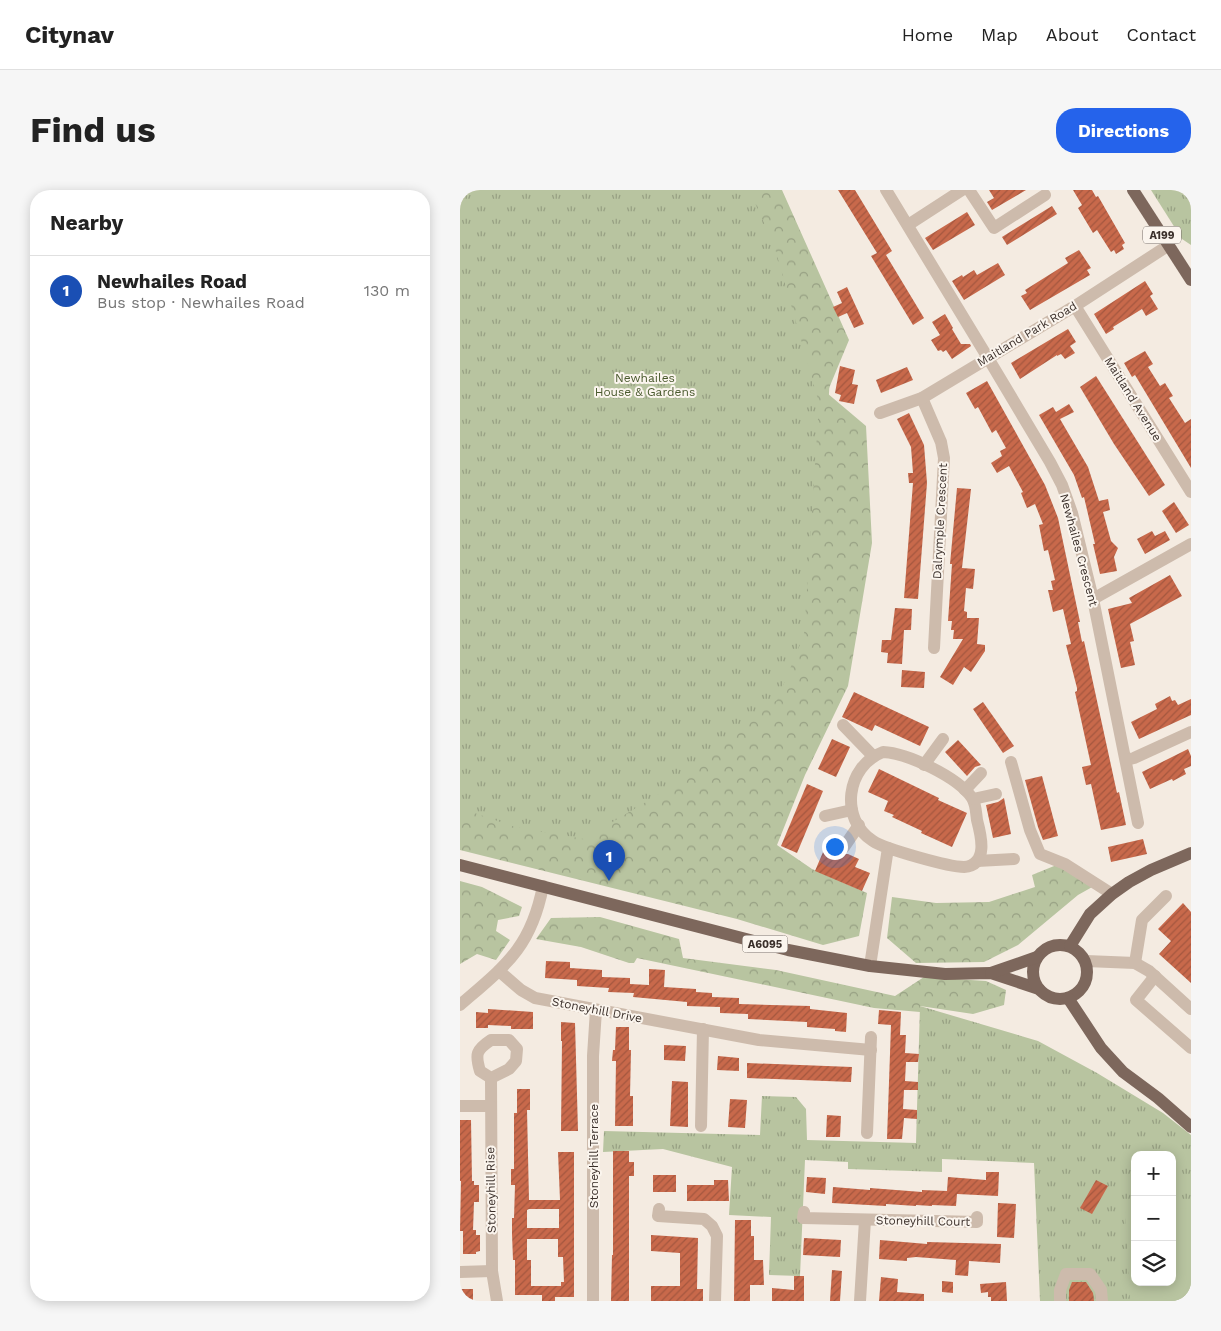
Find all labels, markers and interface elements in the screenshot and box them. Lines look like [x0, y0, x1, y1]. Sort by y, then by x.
text: Citynav [25, 21, 114, 49]
text: Home [902, 24, 953, 45]
text: Map [981, 24, 1018, 45]
text: About [1046, 24, 1098, 45]
text: Contact [1126, 24, 1196, 45]
button: Directions [1056, 108, 1191, 153]
text: Find us [30, 109, 156, 151]
text: Nearby [50, 210, 123, 235]
road number: A199 [1143, 226, 1181, 244]
text: Newhailes Road [97, 270, 247, 293]
text: 1 [63, 281, 69, 300]
text: 130 m [364, 281, 410, 300]
text: Bus stop · Newhailes Road [97, 293, 305, 312]
street label: Maitland Park Road [975, 299, 1079, 369]
street label: Maitland Avenue [1101, 354, 1165, 444]
park label: Newhailes House & Gardens [595, 371, 695, 399]
street label: Dalrymple Crescent [930, 463, 950, 579]
street label: Newhailes Crescent [1057, 492, 1101, 608]
your location [822, 834, 848, 860]
pin: 1 [593, 840, 625, 881]
road number: A6095 [742, 936, 788, 952]
street label: Stoneyhill Drive [551, 994, 643, 1026]
street label: Stoneyhill Terrace [587, 1104, 601, 1208]
street label: Stoneyhill Rise [483, 1147, 499, 1233]
map controls [1131, 1151, 1176, 1286]
button: + [1131, 1151, 1176, 1196]
button: − [1131, 1196, 1176, 1241]
street label: Stoneyhill Court [876, 1213, 970, 1229]
button: layers [1131, 1241, 1176, 1286]

